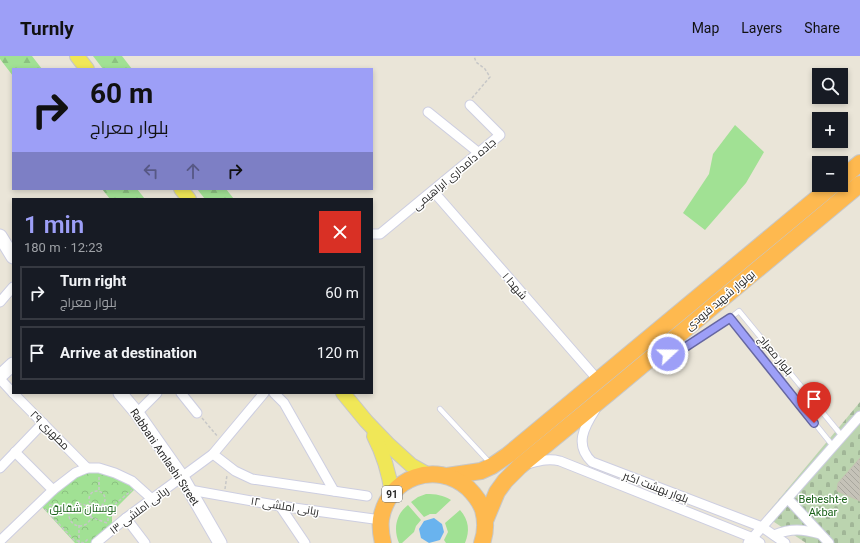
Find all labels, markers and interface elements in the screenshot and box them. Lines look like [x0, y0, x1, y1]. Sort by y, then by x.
text: Turnly [20, 17, 74, 40]
text: Map [692, 20, 719, 36]
text: Layers [741, 20, 782, 36]
text: Share [804, 20, 840, 36]
map controls [812, 68, 848, 192]
button: search [812, 68, 848, 104]
text: 60 m [90, 77, 153, 110]
icon: right [24, 84, 76, 136]
button: + [812, 112, 848, 148]
text: بلوار معراج [90, 117, 168, 138]
street label: جاده دامداری ابراهیمی [410, 136, 499, 213]
button: − [812, 156, 848, 192]
icon: left [140, 160, 162, 182]
icon: ahead [182, 160, 204, 182]
icon: right [224, 160, 246, 182]
text: 1 min [24, 211, 84, 239]
button: close [319, 211, 361, 253]
text: 180 m · 12:23 [24, 240, 103, 255]
street label: بولوار شهید فرودی [683, 268, 758, 333]
street label: شهدا ۱ [499, 270, 530, 302]
text: Turn right [60, 272, 126, 290]
icon: right [26, 282, 48, 304]
text: 60 m [325, 284, 359, 302]
text: بلوار معراج [60, 295, 117, 310]
position arrow [647, 333, 689, 375]
street label: بلوار معراج [755, 333, 796, 379]
icon: arrive [26, 342, 48, 364]
text: Arrive at destination [60, 344, 197, 362]
text: 120 m [317, 344, 359, 362]
pin [797, 382, 831, 423]
icon: arrive [803, 388, 825, 410]
street label: Rabbani Amlashi Street [127, 406, 202, 509]
street label: مطهری ۲۹ [27, 408, 72, 453]
street label: بلوار بهشت اکبر [620, 469, 690, 506]
street label: ربانی املشی ۱۳ [107, 484, 171, 537]
road number: 91 [382, 486, 402, 502]
park label: Behesht-e Akbar [799, 493, 848, 519]
street label: ربانی املشی ۱۲ [250, 495, 320, 518]
park label: بوستان شقایق [49, 502, 117, 515]

